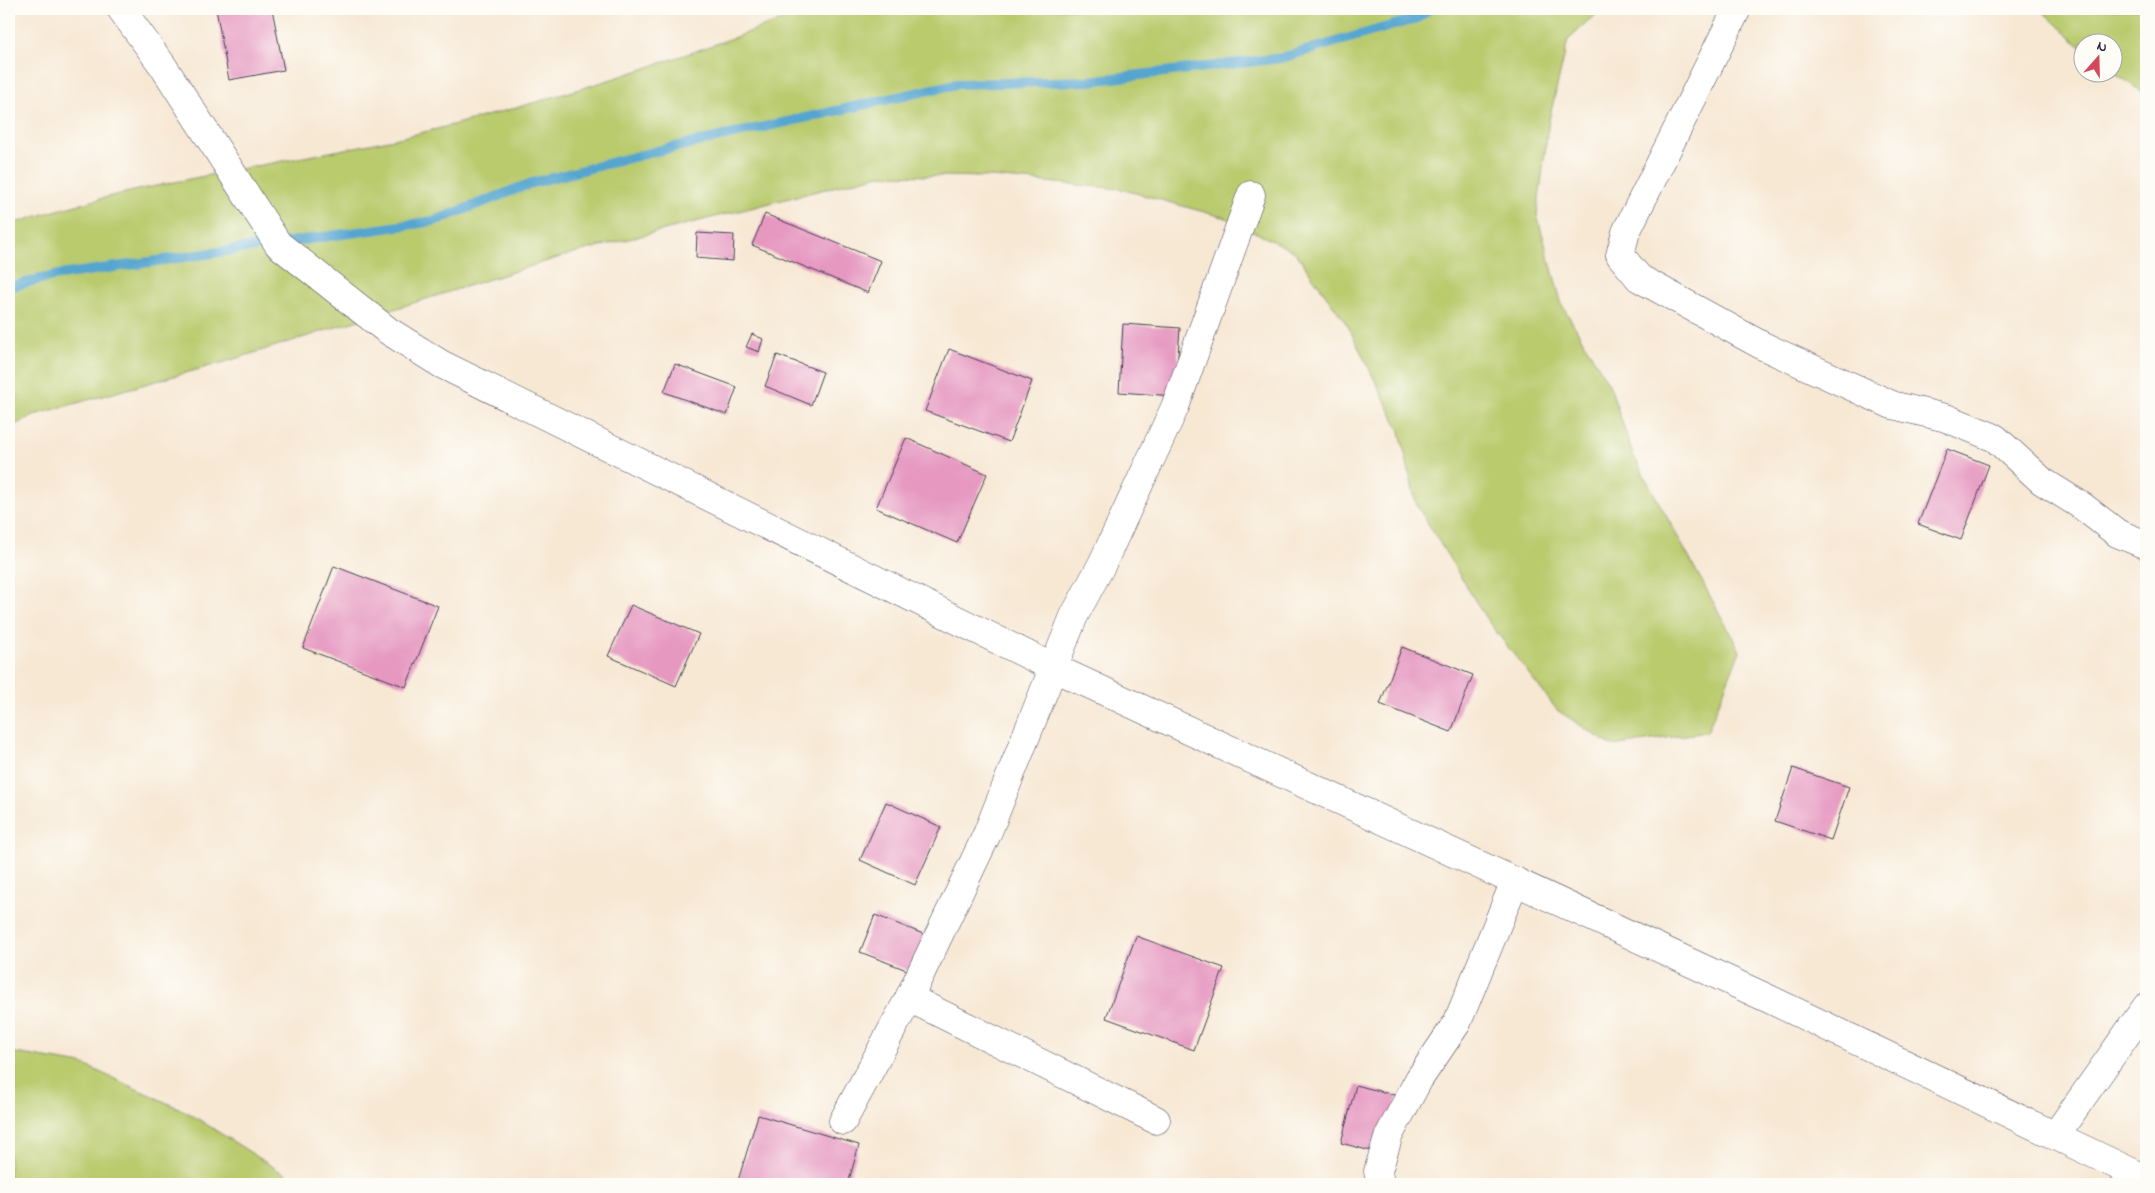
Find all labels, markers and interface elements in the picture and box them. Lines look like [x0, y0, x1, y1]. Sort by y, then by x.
north arrow [2072, 32, 2122, 82]
text: N [2094, 36, 2110, 59]

